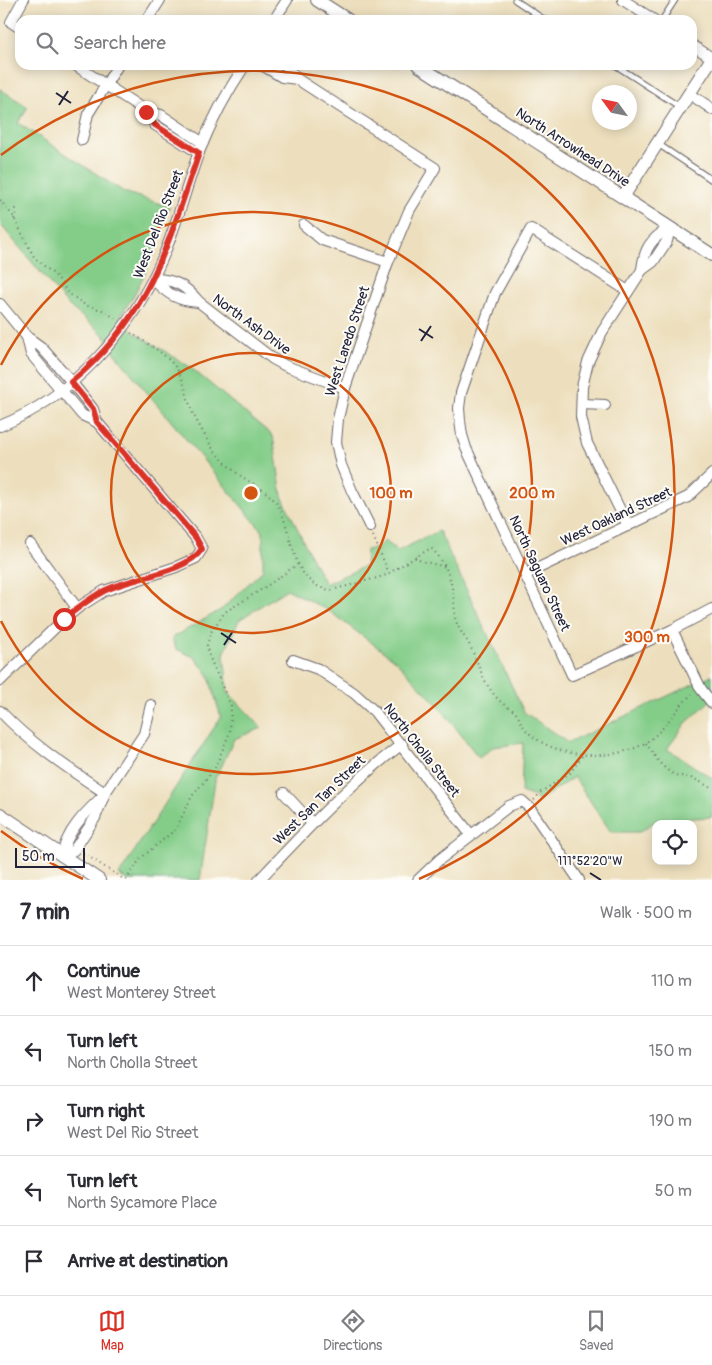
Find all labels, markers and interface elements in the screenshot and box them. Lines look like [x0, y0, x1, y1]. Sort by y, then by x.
search box [15, 15, 697, 70]
icon: search [33, 29, 61, 57]
text: Search here [73, 31, 166, 55]
north arrow [592, 85, 637, 130]
route end [135, 101, 158, 124]
street label: North Arrowhead Drive [512, 104, 633, 191]
street label: West Del Rio Street [130, 167, 187, 281]
street label: West Laredo Street [322, 284, 373, 398]
street label: North Ash Drive [209, 290, 294, 358]
street label: West Oakland Street [558, 483, 675, 550]
centre of rings [242, 484, 260, 502]
text: 100 m [370, 484, 412, 503]
text: 200 m [509, 484, 555, 503]
street label: North Saguaro Street [505, 513, 574, 634]
route start [53, 608, 76, 631]
text: 300 m [624, 628, 670, 647]
street label: North Cholla Street [380, 700, 464, 801]
street label: West San Tan Street [270, 752, 369, 848]
map controls [652, 820, 697, 865]
button: locate [652, 820, 697, 865]
scale bar [15, 845, 85, 868]
text: 50 m [22, 848, 55, 865]
text: 111°52'20"W [558, 854, 622, 869]
text: 7 min [20, 899, 70, 926]
text: Walk · 500 m [600, 903, 692, 923]
text: Continue [67, 959, 140, 983]
icon: ahead [20, 967, 48, 995]
text: 110 m [651, 971, 692, 991]
text: West Monterey Street [67, 983, 216, 1003]
text: Turn left [67, 1029, 137, 1053]
icon: left [20, 1037, 48, 1065]
text: 150 m [648, 1041, 692, 1061]
text: North Cholla Street [67, 1053, 197, 1073]
text: Turn right [67, 1099, 145, 1123]
icon: right [20, 1107, 48, 1135]
text: 190 m [649, 1111, 692, 1131]
text: West Del Rio Street [67, 1123, 198, 1143]
text: Turn left [67, 1169, 137, 1193]
icon: left [20, 1177, 48, 1205]
text: 50 m [655, 1181, 692, 1201]
text: North Sycamore Place [67, 1193, 217, 1213]
icon: arrive [20, 1247, 48, 1275]
text: Arrive at destination [67, 1249, 228, 1273]
tab: Map [98, 1307, 126, 1354]
tab: Directions [323, 1307, 382, 1354]
tab: Saved [579, 1307, 614, 1354]

